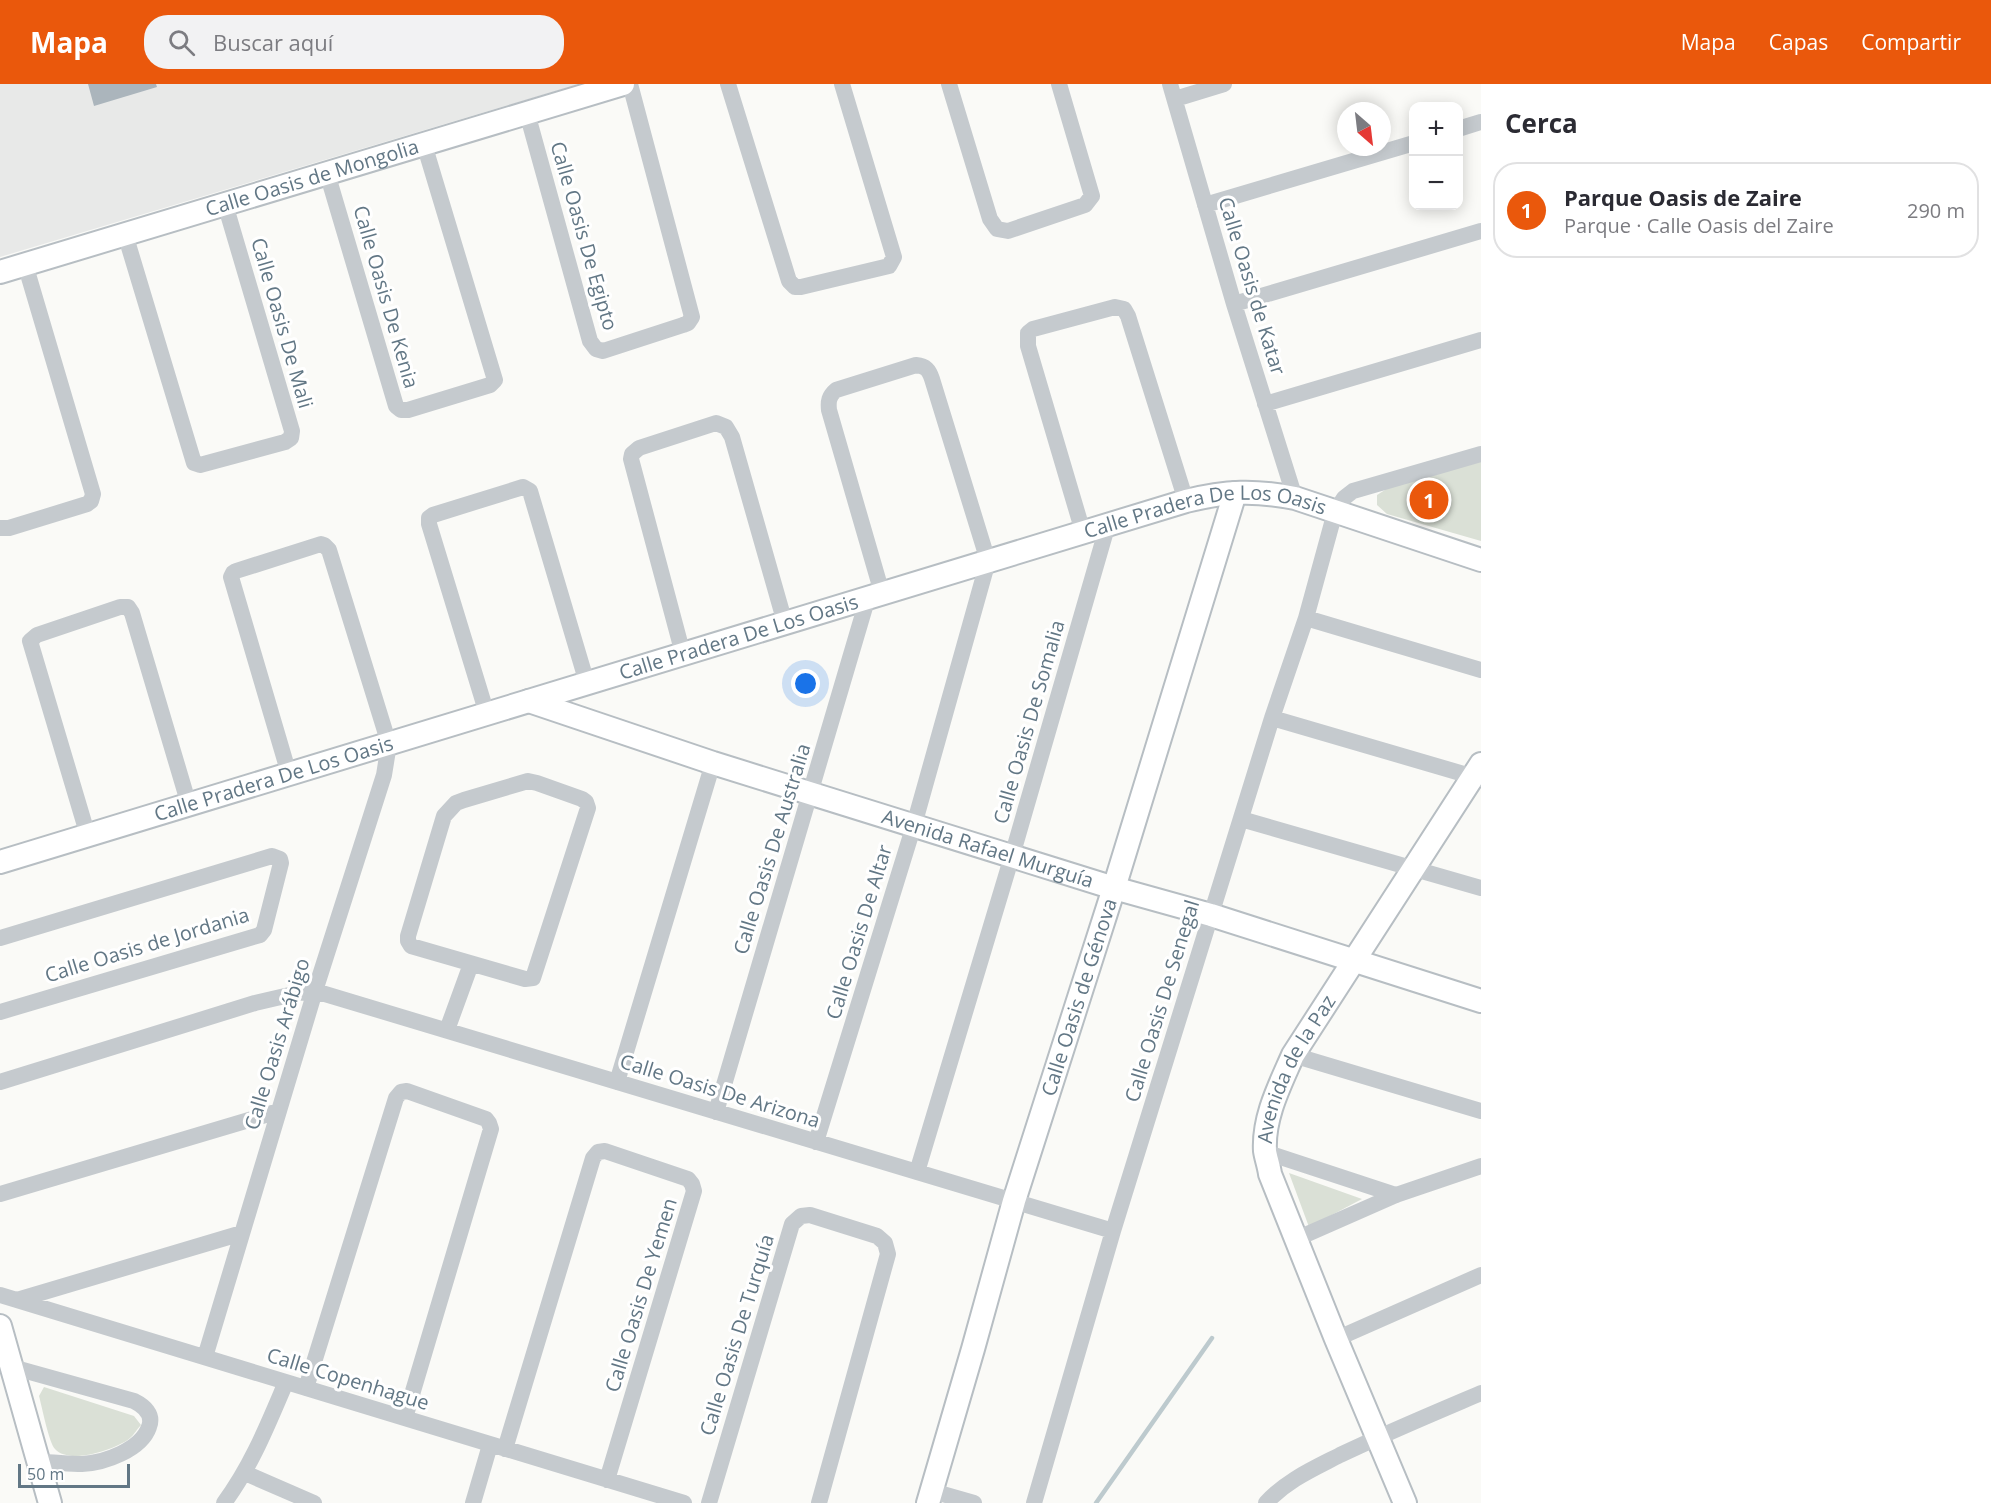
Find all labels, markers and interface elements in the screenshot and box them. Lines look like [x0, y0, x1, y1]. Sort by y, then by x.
search box [144, 15, 564, 69]
text: Mapa [30, 23, 108, 61]
icon: search [165, 26, 198, 59]
text: Buscar aquí [213, 27, 333, 57]
text: Mapa [1681, 28, 1736, 56]
text: Capas [1769, 28, 1828, 56]
text: Compartir [1861, 28, 1961, 56]
north arrow [1337, 102, 1391, 156]
map controls [1409, 102, 1463, 210]
button: + [1409, 102, 1463, 156]
text: Cerca [1505, 105, 1578, 141]
street label: Calle Oasis de Mongolia [202, 132, 422, 222]
street label: Calle Oasis De Egipto [545, 138, 624, 334]
button: − [1409, 156, 1463, 210]
text: Parque Oasis de Zaire [1564, 182, 1802, 212]
street label: Calle Oasis de Katar [1213, 194, 1292, 378]
text: 1 [1521, 197, 1532, 224]
text: 290 m [1907, 197, 1965, 224]
street label: Calle Oasis De Kenia [347, 202, 426, 391]
text: Parque · Calle Oasis del Zaire [1564, 212, 1834, 239]
street label: Calle Oasis De Mali [245, 234, 320, 411]
pin: 1 [1410, 478, 1448, 522]
street label: Calle Pradera De Los Oasis [1080, 479, 1330, 544]
street label: Calle Pradera De Los Oasis [616, 588, 861, 686]
street label: Calle Oasis De Somalia [986, 617, 1071, 827]
your location [791, 669, 820, 698]
street label: Calle Pradera De Los Oasis [151, 729, 396, 827]
street label: Calle Oasis De Australia [727, 740, 816, 958]
street label: Avenida Rafael Murguía [879, 802, 1097, 894]
street label: Calle Oasis De Altar [819, 841, 898, 1022]
street label: Calle Oasis de Génova [1034, 895, 1123, 1099]
street label: Calle Oasis De Senegal [1118, 897, 1205, 1105]
street label: Calle Oasis de Jordania [41, 901, 252, 988]
street label: Calle Oasis Arábigo [238, 955, 316, 1133]
street label: Avenida de la Paz [1251, 989, 1341, 1144]
street label: Calle Oasis De Arizona [617, 1047, 823, 1134]
street label: Calle Oasis De Yemen [598, 1195, 683, 1395]
street label: Calle Oasis De Turquía [693, 1231, 780, 1439]
street label: Calle Copenhague [264, 1341, 433, 1416]
scale bar [18, 1461, 130, 1488]
text: 50 m [27, 1463, 64, 1485]

